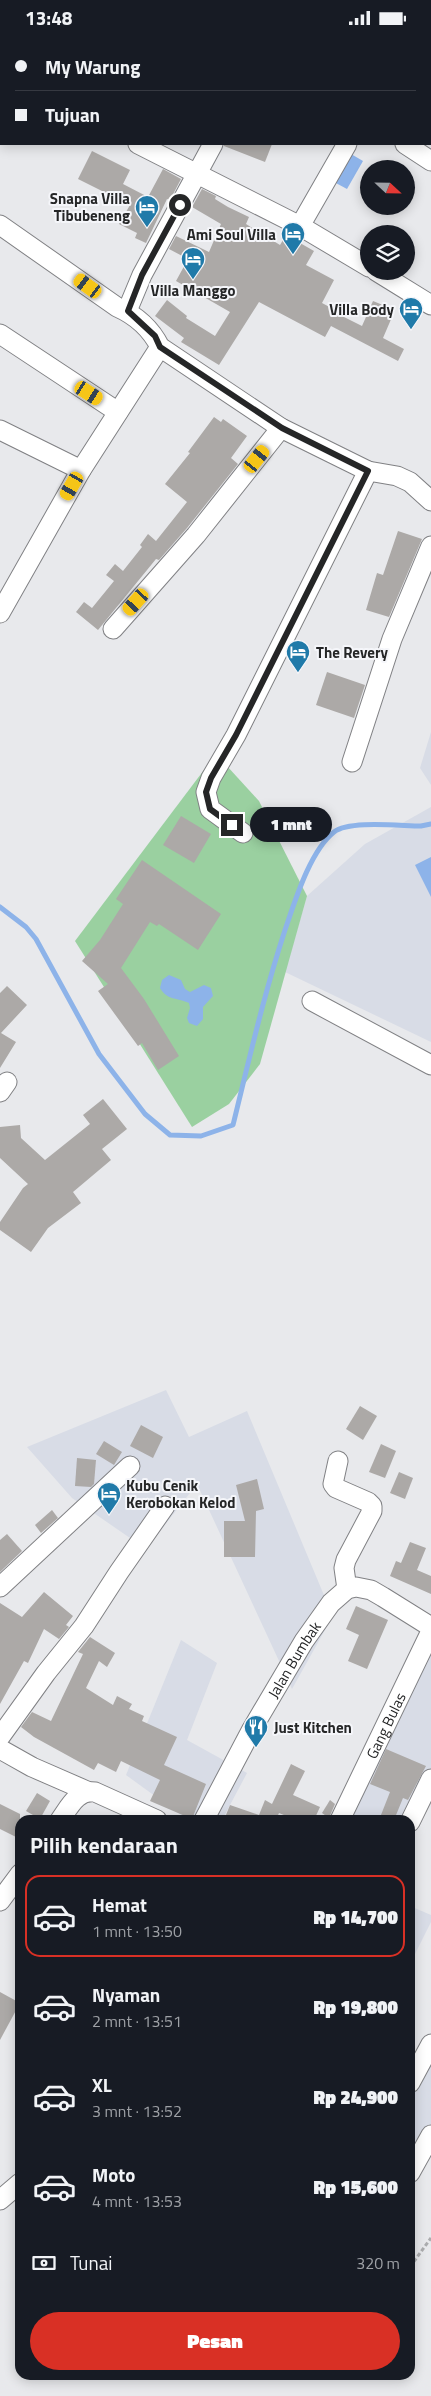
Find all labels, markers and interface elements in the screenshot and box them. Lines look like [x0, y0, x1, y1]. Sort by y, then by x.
text: 13:48 [25, 3, 72, 32]
text: My Warung [45, 52, 140, 81]
text: Tujuan [45, 100, 100, 129]
north arrow [360, 160, 415, 215]
map controls [360, 160, 415, 280]
place label: Snapna Villa Tibubeneng [50, 187, 130, 227]
hotel icon: Snapna Villa Tibubeneng [134, 194, 160, 228]
route start [169, 194, 191, 216]
hotel icon: Ami Soul Villa [280, 221, 306, 255]
place label: Ami Soul Villa [187, 223, 276, 246]
button: layers [360, 225, 415, 280]
hotel icon: Villa Manggo [180, 246, 206, 280]
car [71, 271, 104, 301]
place label: Villa Manggo [151, 279, 235, 302]
hotel icon: Villa Body [398, 296, 424, 330]
place label: Villa Body [329, 298, 394, 321]
car [72, 379, 105, 407]
car [241, 443, 272, 475]
car [58, 469, 85, 503]
car [120, 586, 151, 618]
hotel icon: The Revery [285, 639, 311, 673]
place label: The Revery [316, 641, 388, 664]
callout: 1 mnt [250, 807, 332, 843]
text: 1 mnt [270, 812, 312, 836]
route end [221, 814, 243, 836]
place label: Kubu Cenik Kerobokan Kelod [126, 1474, 236, 1514]
hotel icon: Kubu Cenik Kerobokan Kelod [96, 1481, 122, 1515]
street label: Jalan Bumbak [261, 1616, 326, 1702]
street label: Gang Bulas [360, 1688, 411, 1762]
restaurant icon: Just Kitchen [243, 1714, 269, 1748]
place label: Just Kitchen [274, 1716, 352, 1739]
text: Pilih kendaraan [30, 1828, 178, 1862]
text: Hemat [92, 1890, 147, 1919]
icon: car [32, 1894, 77, 1939]
text: Rp 14,700 [314, 1902, 398, 1931]
text: 1 mnt · 13:50 [92, 1919, 182, 1943]
text: Nyaman [92, 1980, 160, 2009]
icon: car [32, 1984, 77, 2029]
text: Rp 19,800 [314, 1992, 398, 2021]
text: 2 mnt · 13:51 [92, 2009, 182, 2033]
text: XL [92, 2070, 112, 2099]
icon: car [32, 2074, 77, 2119]
text: Rp 24,900 [314, 2082, 398, 2111]
text: 3 mnt · 13:52 [92, 2099, 182, 2123]
text: Moto [92, 2160, 135, 2189]
icon: car [32, 2164, 77, 2209]
text: Rp 15,600 [314, 2172, 398, 2201]
text: 4 mnt · 13:53 [92, 2189, 182, 2213]
text: Tunai [70, 2248, 112, 2277]
icon: cash [30, 2249, 58, 2277]
text: 320 m [356, 2251, 400, 2275]
button: Pesan [30, 2312, 400, 2370]

